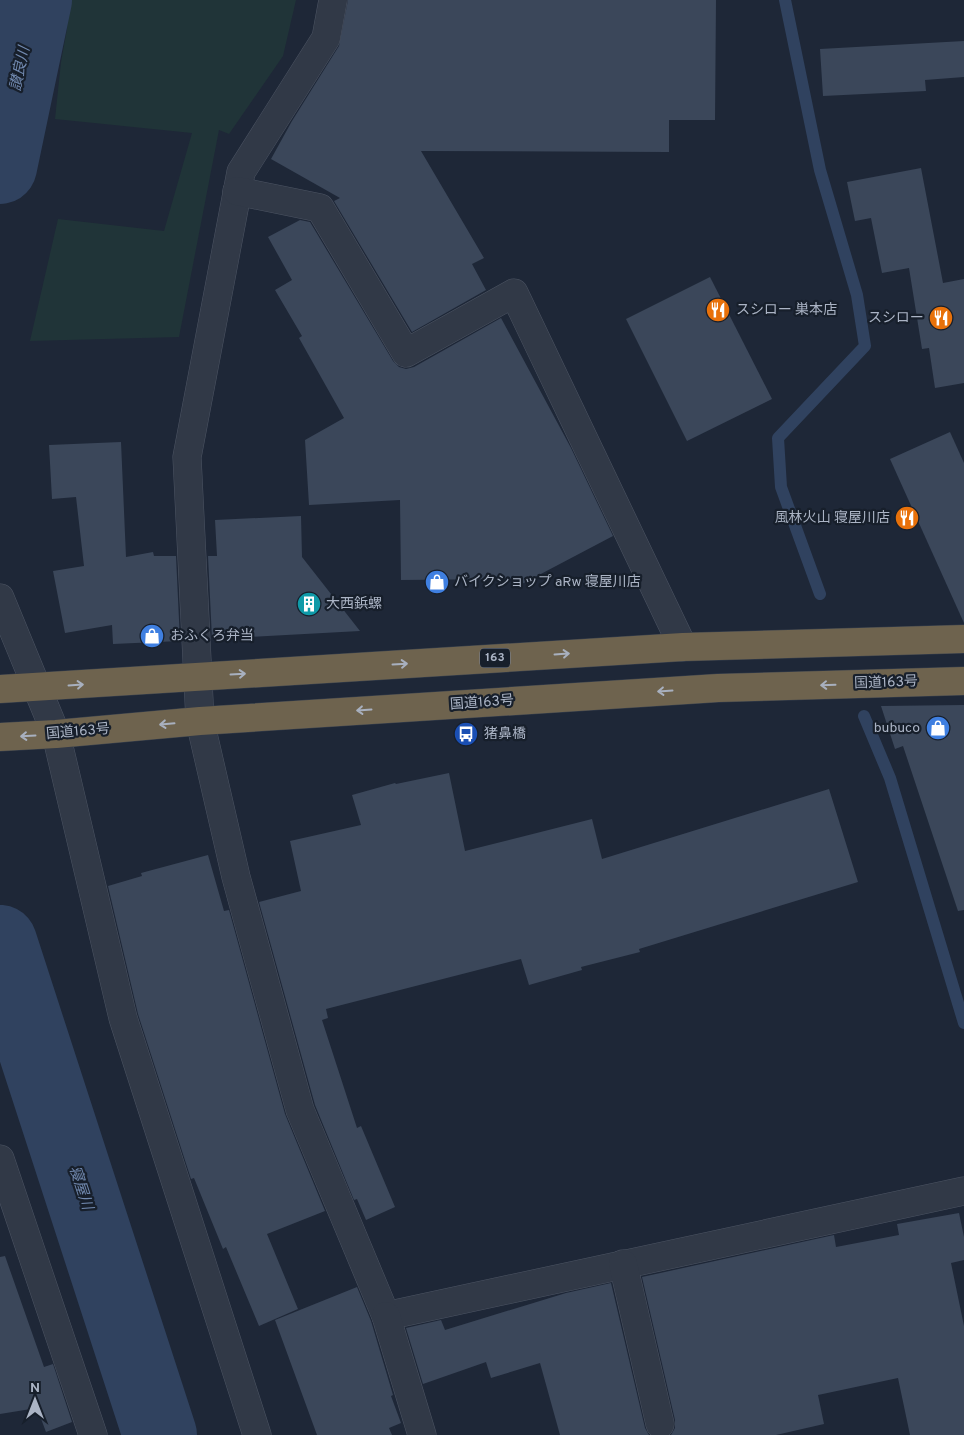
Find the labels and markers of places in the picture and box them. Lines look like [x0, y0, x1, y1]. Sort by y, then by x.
restaurant icon: スシロー 巣本店 [705, 297, 731, 323]
place label: スシロー 巣本店 [736, 302, 837, 319]
restaurant icon: スシロー [928, 305, 954, 331]
place label: スシロー [868, 310, 924, 327]
restaurant icon: 風林火山 寝屋川店 [894, 505, 920, 531]
place label: 風林火山 寝屋川店 [775, 510, 890, 527]
shop icon: バイクショップ aRw 寝屋川店 [424, 569, 450, 595]
place label: バイクショップ aRw 寝屋川店 [454, 574, 641, 591]
building icon: 大西鋲螺 [296, 591, 322, 617]
place label: 大西鋲螺 [326, 596, 382, 613]
shop icon: おふくろ弁当 [139, 623, 165, 649]
place label: おふくろ弁当 [170, 627, 254, 645]
shop icon: bubuco [925, 715, 951, 741]
place label: bubuco [874, 720, 920, 737]
bus stop icon: 猪鼻橋 [453, 721, 479, 747]
place label: 猪鼻橋 [484, 726, 526, 743]

